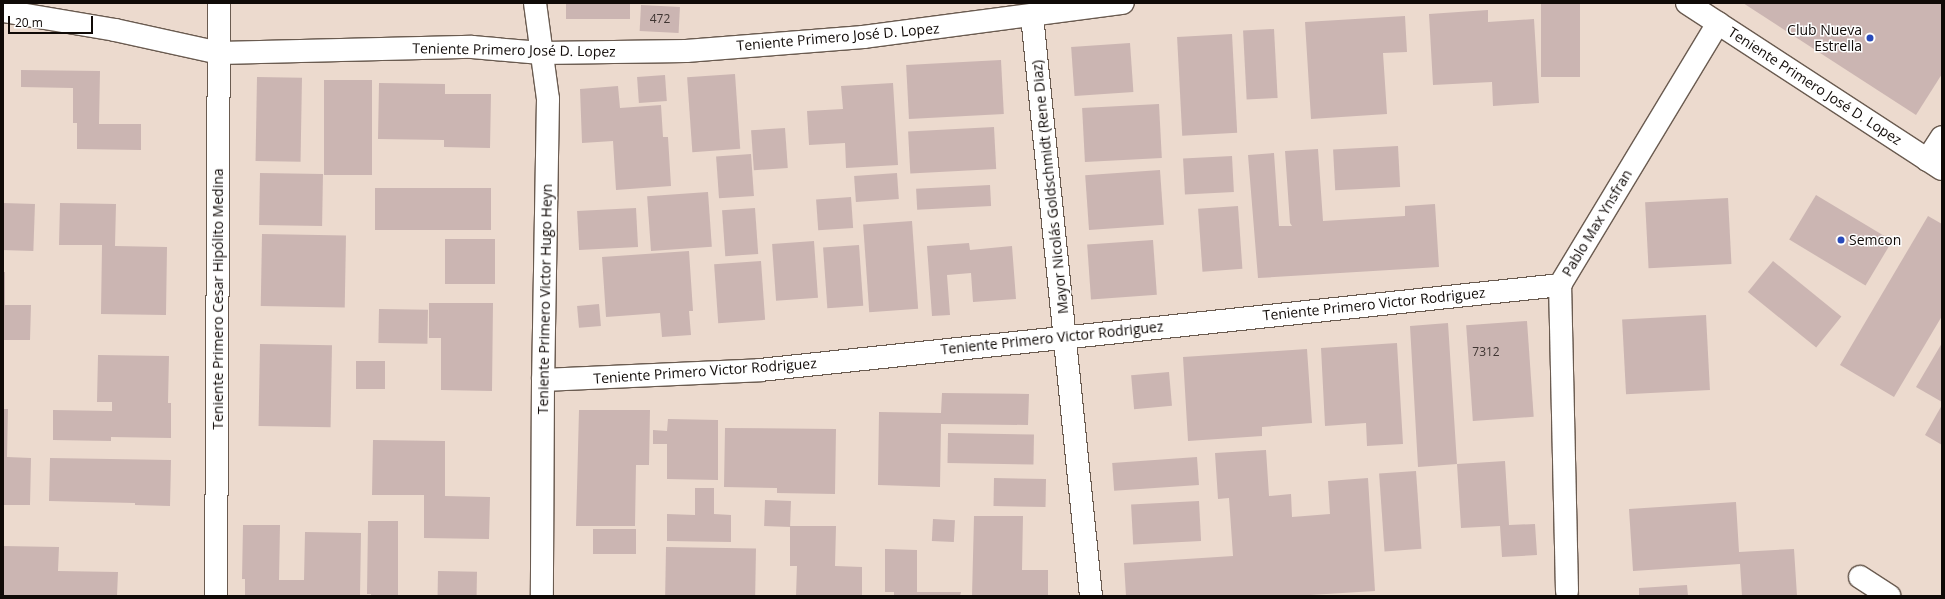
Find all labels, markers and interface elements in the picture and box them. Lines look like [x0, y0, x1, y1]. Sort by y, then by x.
scale bar [10, 8, 95, 34]
house number: 472 [650, 12, 670, 26]
text: 20 m [15, 14, 43, 31]
street label: Teniente Primero José D. Lopez [736, 20, 940, 54]
place label: Club Nueva Estrella [1787, 22, 1862, 54]
street label: Teniente Primero José D. Lopez [1725, 24, 1905, 148]
marker: Club Nueva Estrella [1865, 33, 1875, 43]
street label: Teniente Primero José D. Lopez [412, 40, 616, 60]
street label: Mayor Nicolás Goldschmidt (Rene Diaz) [1028, 59, 1072, 315]
street label: Pablo Max Ynsfran [1558, 167, 1636, 279]
street label: Teniente Primero Cesar Hipólito Medina [210, 168, 226, 430]
street label: Teniente Primero Victor Hugo Heyn [535, 184, 555, 414]
place label: Semcon [1849, 232, 1901, 248]
marker: Semcon [1836, 235, 1846, 245]
street label: Teniente Primero Victor Rodriguez [1262, 284, 1486, 324]
street label: Teniente Primero Victor Rodriguez [940, 318, 1164, 358]
house number: 7312 [1472, 345, 1500, 359]
street label: Teniente Primero Victor Rodriguez [593, 355, 817, 387]

